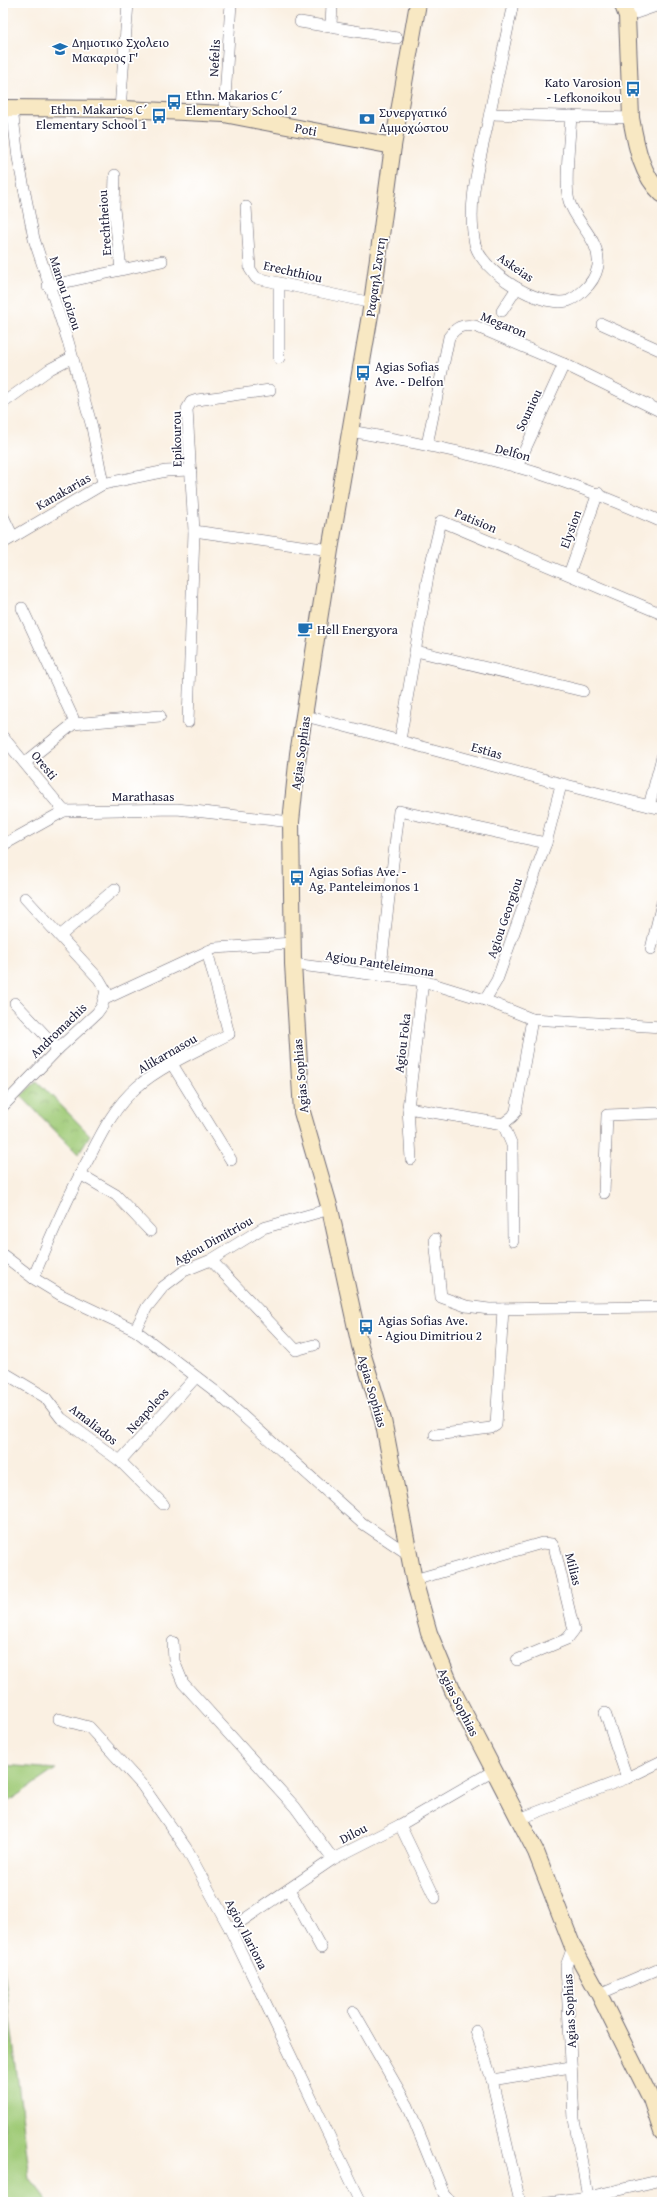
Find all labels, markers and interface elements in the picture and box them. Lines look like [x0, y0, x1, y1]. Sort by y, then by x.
place label: Δημοτικο Σχολειο Μακαριος Γ' [72, 33, 169, 67]
street label: Nefelis [204, 39, 225, 77]
school or university icon: Δημοτικο Σχολειο Μακαριος Γ' [51, 40, 69, 58]
place label: Kato Varosion - Lefkonoikou [545, 73, 622, 107]
bus stop icon: Kato Varosion - Lefkonoikou [624, 80, 642, 98]
place label: Ethn. Makarios C´ Elementary School 2 [186, 86, 297, 120]
bus stop icon: Ethn. Makarios C´ Elementary School 2 [165, 93, 183, 111]
place label: Ethn. Makarios C´ Elementary School 1 [36, 100, 148, 134]
place label: Συνεργατικό Αμμοχώστου [379, 103, 449, 137]
bus stop icon: Ethn. Makarios C´ Elementary School 1 [150, 107, 168, 125]
bank icon: Συνεργατικό Αμμοχώστου [358, 110, 376, 128]
street label: Poti [293, 118, 319, 141]
street label: Erechtheiou [93, 189, 116, 257]
street label: Ραφαηλ Σαντη [361, 236, 390, 318]
street label: Askeias [494, 248, 538, 287]
street label: Manou Loizou [45, 254, 86, 333]
street label: Erechthiou [262, 255, 324, 287]
street label: Megaron [478, 307, 530, 343]
place label: Agias Sofias Ave. - Delfon [375, 357, 444, 391]
bus stop icon: Agias Sofias Ave. - Delfon [354, 364, 372, 382]
street label: Souniou [510, 386, 546, 434]
street label: Epikourou [167, 411, 186, 467]
street label: Delfon [493, 439, 533, 466]
street label: Kanakarias [32, 468, 94, 515]
street label: Patision [452, 503, 500, 538]
street label: Elysion [555, 507, 586, 551]
cafe icon: Hell Energyora [296, 620, 314, 638]
place label: Hell Energyora [317, 620, 399, 639]
street label: Agias Sophias [286, 715, 315, 791]
street label: Estias [469, 737, 505, 764]
street label: Oresti [27, 747, 62, 784]
street label: Marathasas [112, 787, 174, 806]
place label: Agias Sofias Ave. - Ag. Panteleimonos 1 [309, 862, 419, 896]
bus stop icon: Agias Sofias Ave. - Ag. Panteleimonos 1 [288, 869, 306, 887]
street label: Agiou Georgiou [482, 875, 527, 961]
street label: Agiou Panteleimona [324, 946, 436, 982]
street label: Andromachis [26, 998, 91, 1062]
street label: Agiou Foka [389, 1011, 416, 1074]
street label: Alikarnasou [134, 1029, 200, 1078]
street label: Agias Sophias [288, 1038, 313, 1114]
street label: Agiou Dimitriou [170, 1211, 256, 1270]
place label: Agias Sofias Ave. - Agiou Dimitriou 2 [378, 1311, 482, 1345]
bus stop icon: Agias Sofias Ave. - Agiou Dimitriou 2 [357, 1318, 375, 1336]
street label: Agias Sophias [353, 1353, 392, 1430]
street label: Neapoleos [122, 1383, 173, 1437]
street label: Amaliados [65, 1399, 122, 1449]
street label: Milias [560, 1551, 587, 1587]
street label: Agias Sophias [433, 1665, 484, 1740]
street label: Dilou [336, 1818, 370, 1848]
street label: Agioy Ilariona [221, 1896, 273, 1974]
street label: Agias Sophias [558, 1973, 581, 2049]

